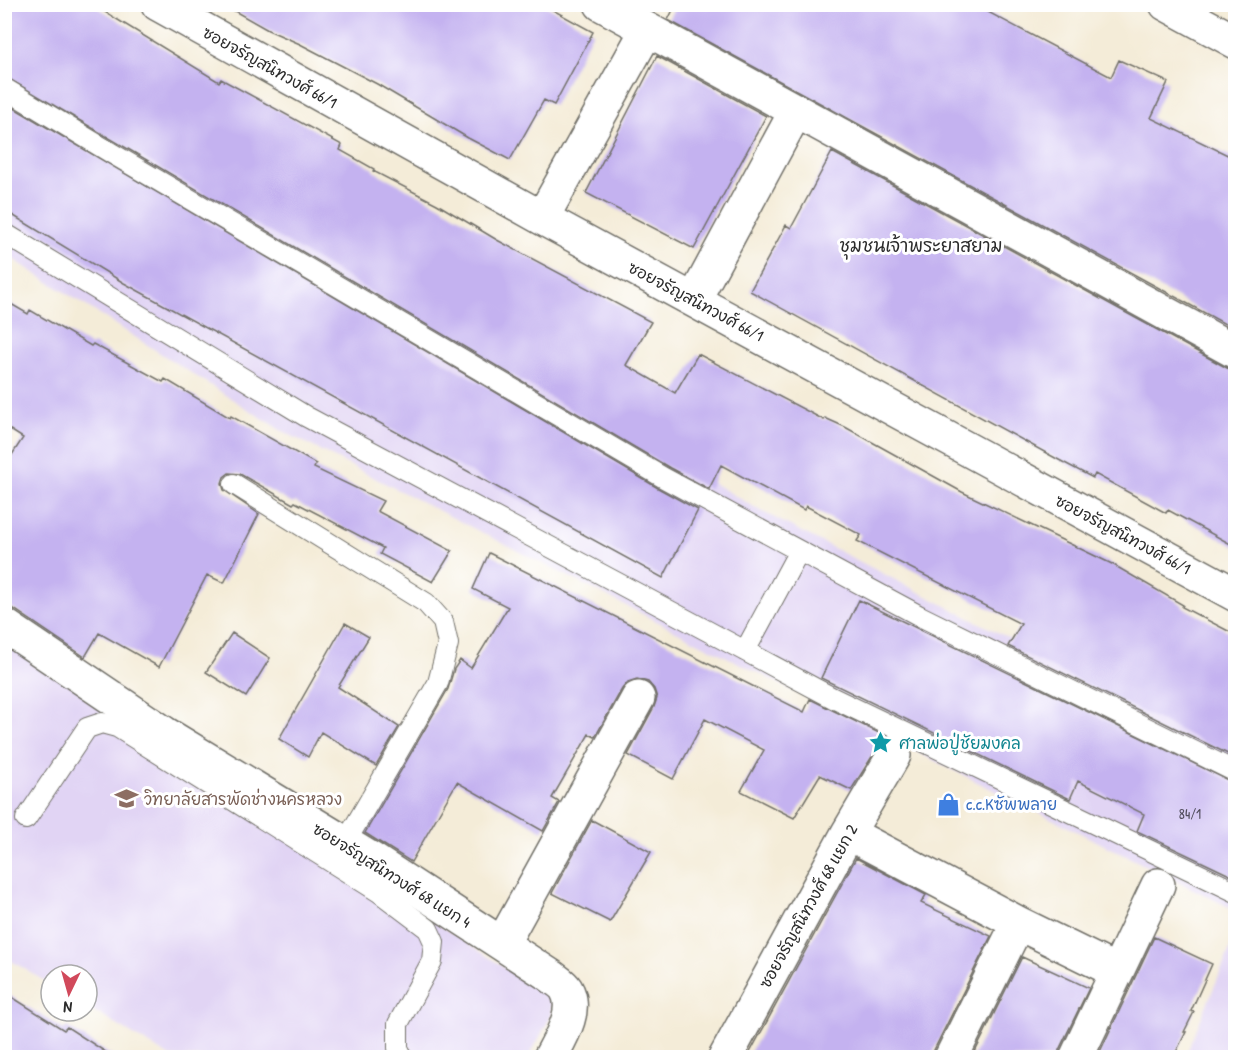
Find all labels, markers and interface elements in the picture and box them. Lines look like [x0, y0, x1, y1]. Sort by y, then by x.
street label: ซอยจรัญสนิทวงศ์ 66/1 [199, 21, 341, 113]
district label: ชุมชนเจ้าพระยาสยาม [840, 233, 1002, 260]
street label: ซอยจรัญสนิทวงศ์ 66/1 [624, 256, 768, 346]
street label: ซอยจรัญสนิทวงศ์ 66/1 [1051, 489, 1195, 579]
place icon: ศาลพ่อปู่ชัยมงคล [868, 730, 894, 756]
place label: ศาลพ่อปู่ชัยมงคล [899, 732, 1021, 756]
school or university icon: วิทยาลัยสารพัดช่างนครหลวง [113, 786, 139, 812]
place label: วิทยาลัยสารพัดช่างนครหลวง [144, 788, 342, 810]
shop icon: c.c.Kซัพพลาย [935, 791, 961, 817]
place label: c.c.Kซัพพลาย [966, 793, 1057, 815]
house number: 84/1 [1179, 804, 1201, 823]
street label: ซอยจรัญสนิทวงศ์ 68 แยก 4 [309, 817, 475, 933]
street label: ซอยจรัญสนิทวงศ์ 68 แยก 2 [754, 820, 863, 992]
north arrow [39, 963, 99, 1023]
text: N [62, 997, 73, 1019]

